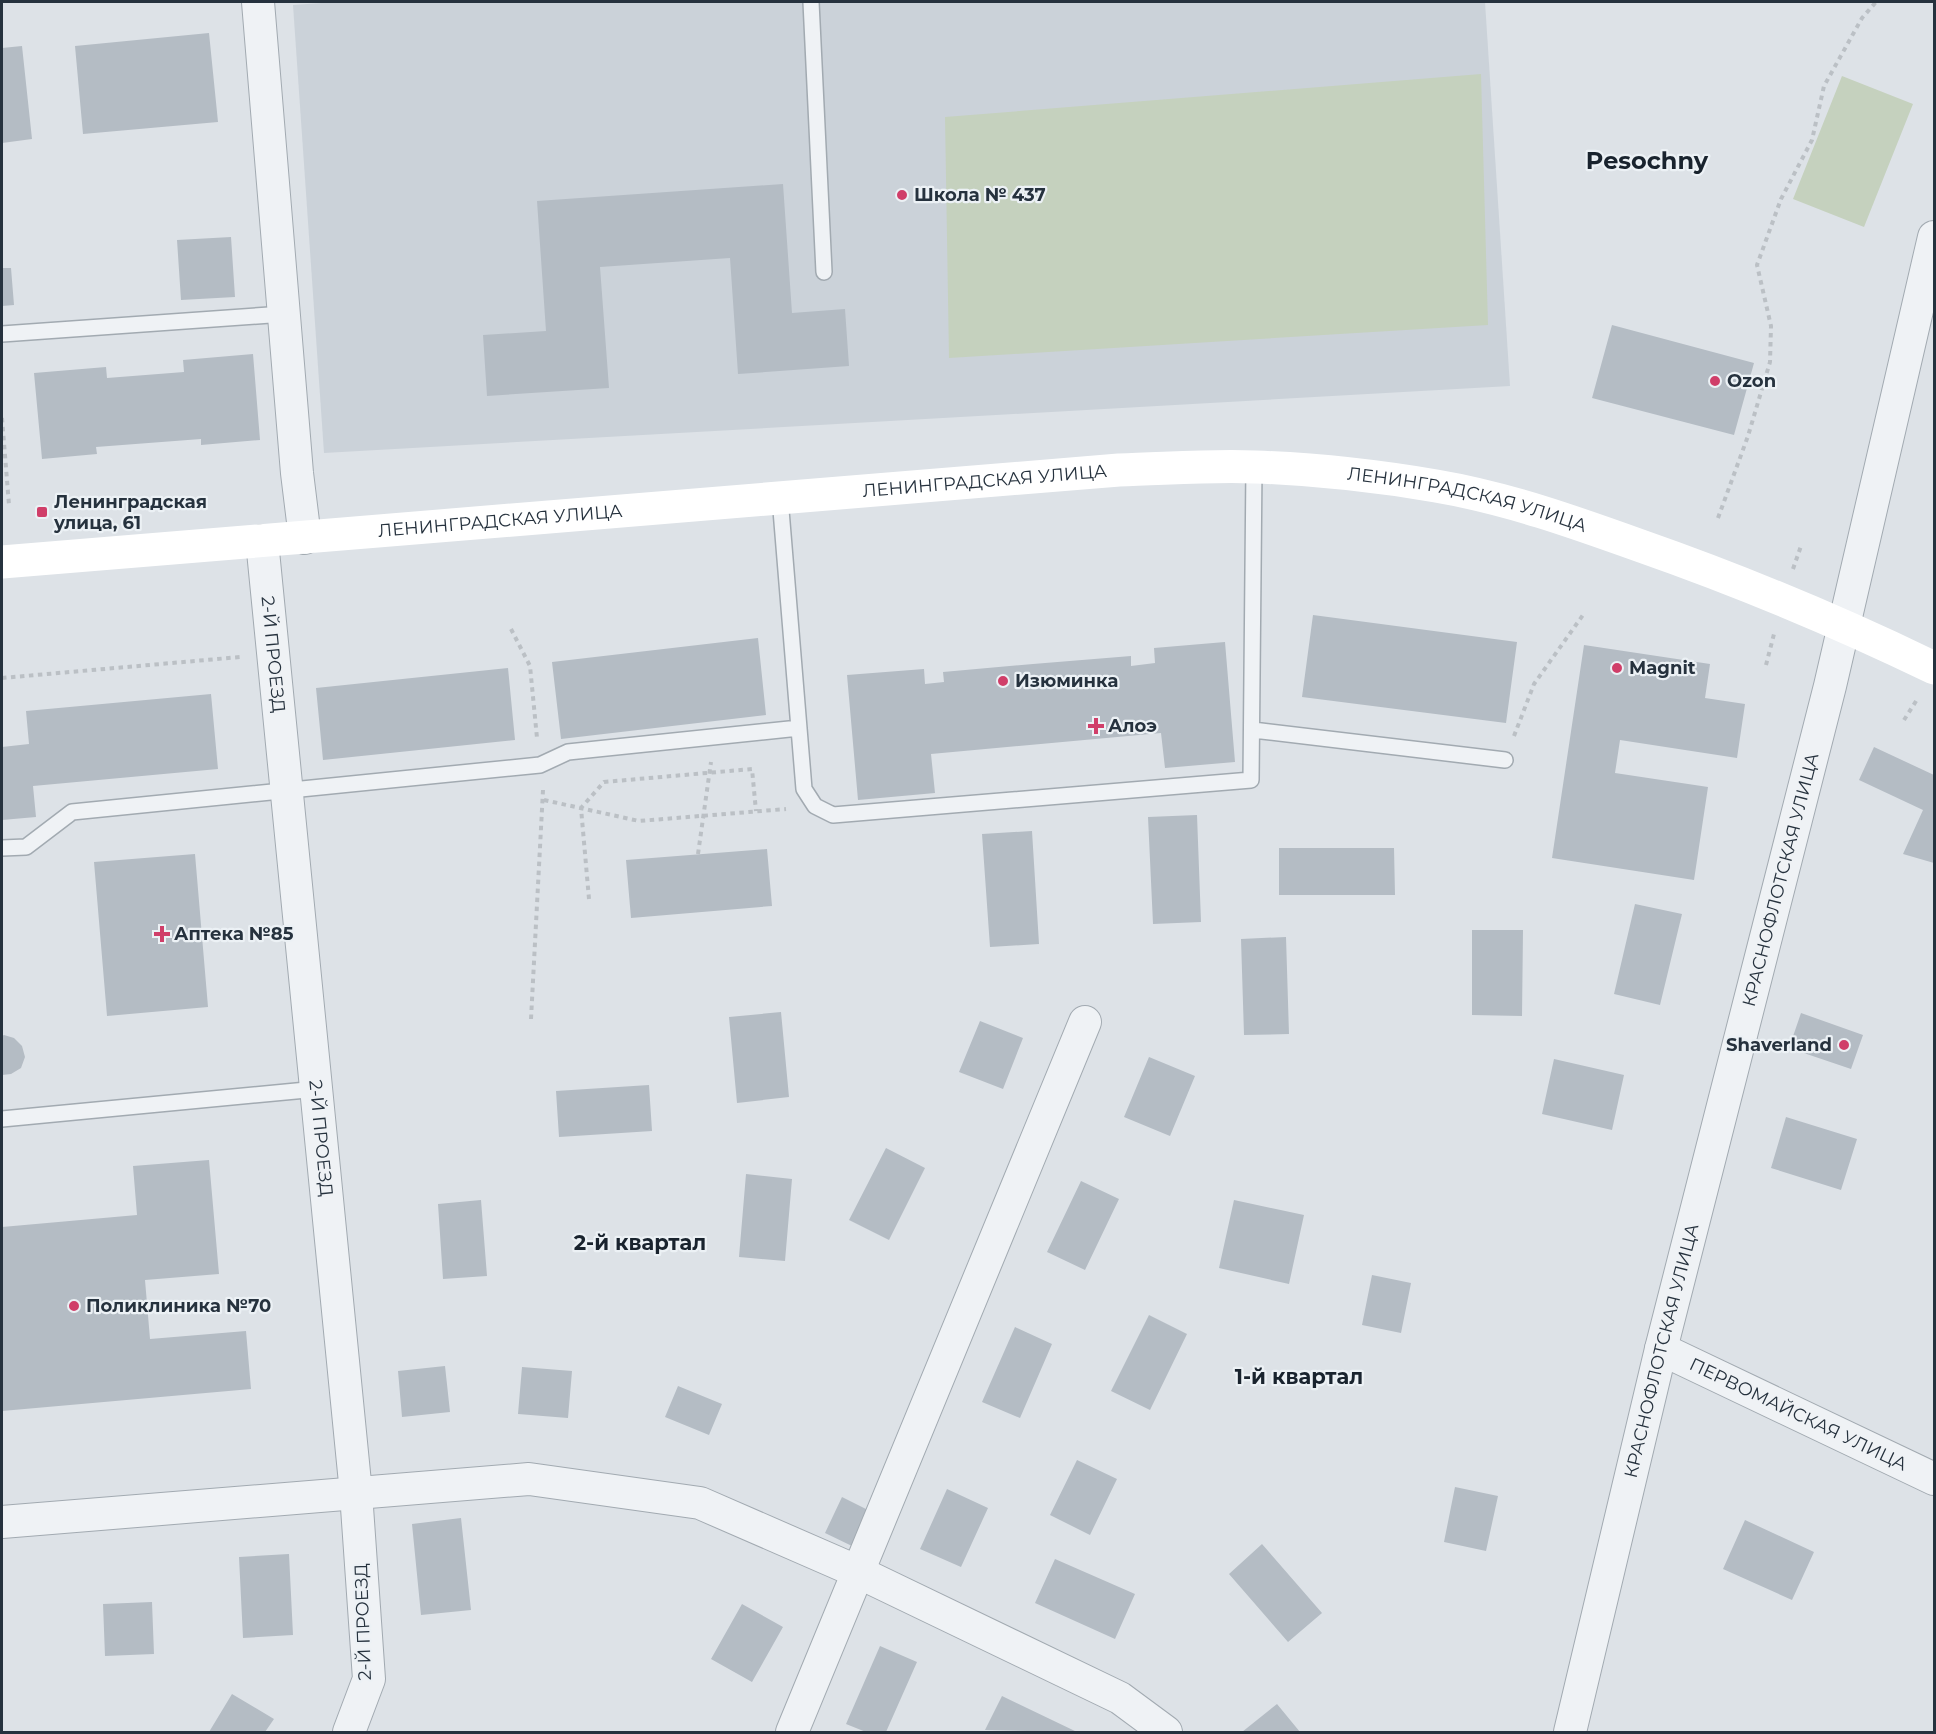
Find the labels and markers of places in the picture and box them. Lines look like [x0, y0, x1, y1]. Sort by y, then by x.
place label: Школа № 437 [914, 184, 1046, 206]
marker: Школа № 437 [895, 188, 909, 202]
place label: Ozon [1727, 370, 1776, 392]
marker: Ozon [1708, 374, 1722, 388]
place label: Ленинградская улица, 61 [53, 491, 207, 534]
marker: Ленинградская улица, 61 [35, 505, 49, 519]
place label: Magnit [1629, 657, 1696, 679]
marker: Magnit [1610, 661, 1624, 675]
place label: Изюминка [1015, 670, 1118, 692]
marker: Изюминка [996, 674, 1010, 688]
place label: Алоэ [1108, 715, 1157, 737]
marker: Алоэ [1089, 719, 1103, 733]
place label: Аптека №85 [174, 923, 294, 945]
marker: Аптека №85 [155, 927, 169, 941]
place label: Shaverland [1726, 1034, 1832, 1056]
marker: Shaverland [1837, 1038, 1851, 1052]
place label: Поликлиника №70 [86, 1295, 271, 1317]
marker: Поликлиника №70 [67, 1299, 81, 1313]

